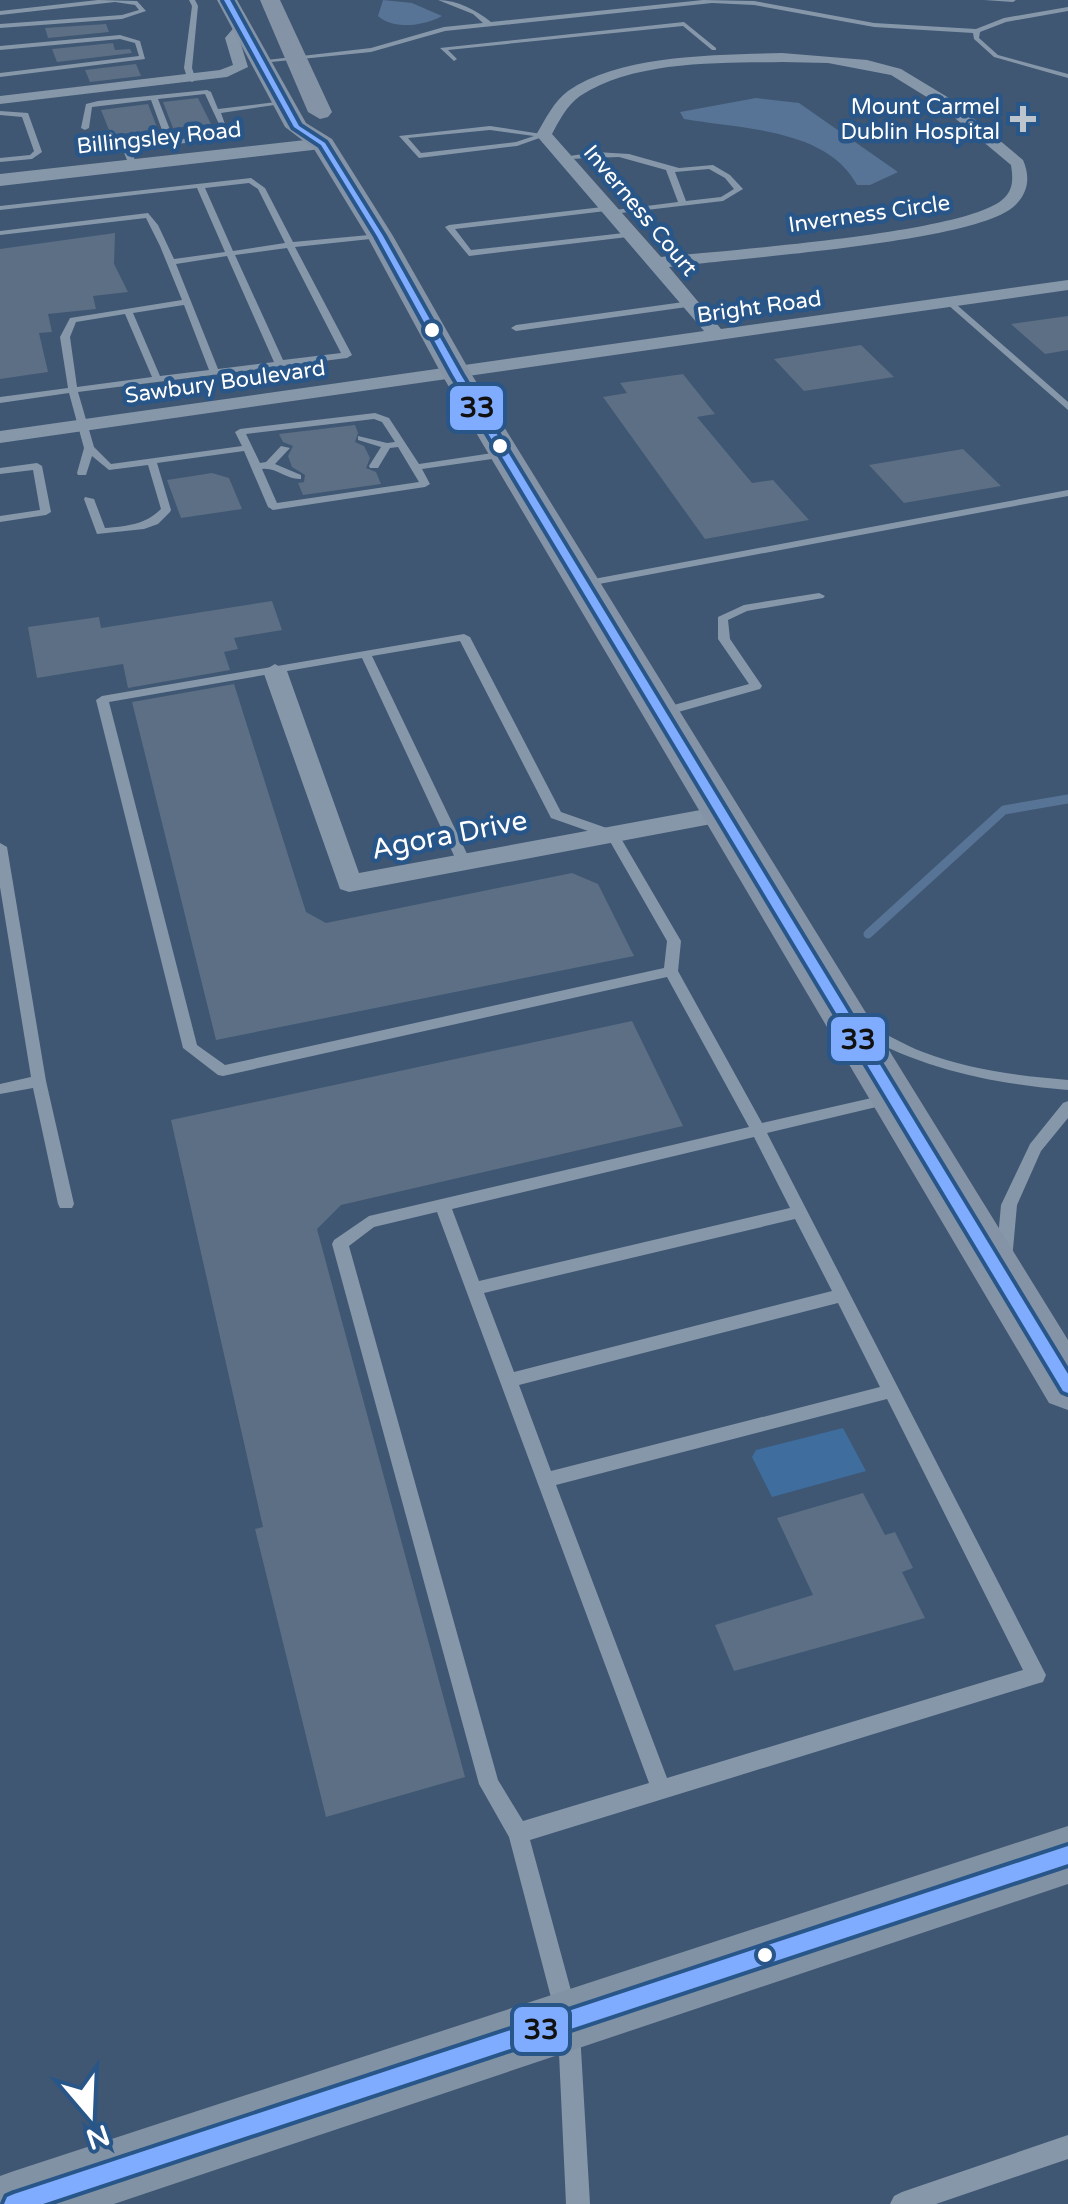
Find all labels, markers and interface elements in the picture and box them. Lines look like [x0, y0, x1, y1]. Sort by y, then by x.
place label: Mount Carmel Dublin Hospital [840, 94, 1000, 145]
marker: Mount Carmel Dublin Hospital [1010, 106, 1036, 132]
street label: Billingsley Road [75, 116, 243, 160]
street label: Inverness Court [578, 140, 703, 281]
street label: Inverness Circle [787, 190, 952, 238]
street label: Bright Road [695, 285, 823, 329]
unlabelled marker [422, 320, 442, 340]
street label: Sawbury Boulevard [123, 355, 327, 409]
line badge: 33 [448, 384, 505, 432]
text: 33 [459, 391, 495, 425]
unlabelled marker [490, 436, 510, 456]
street label: Agora Drive [368, 803, 530, 867]
line badge: 33 [829, 1015, 887, 1063]
text: 33 [840, 1023, 876, 1057]
unlabelled marker [755, 1945, 775, 1965]
line badge: 33 [512, 2005, 570, 2054]
text: 33 [523, 2013, 559, 2047]
north arrow [40, 2064, 140, 2164]
text: N [82, 2117, 114, 2156]

